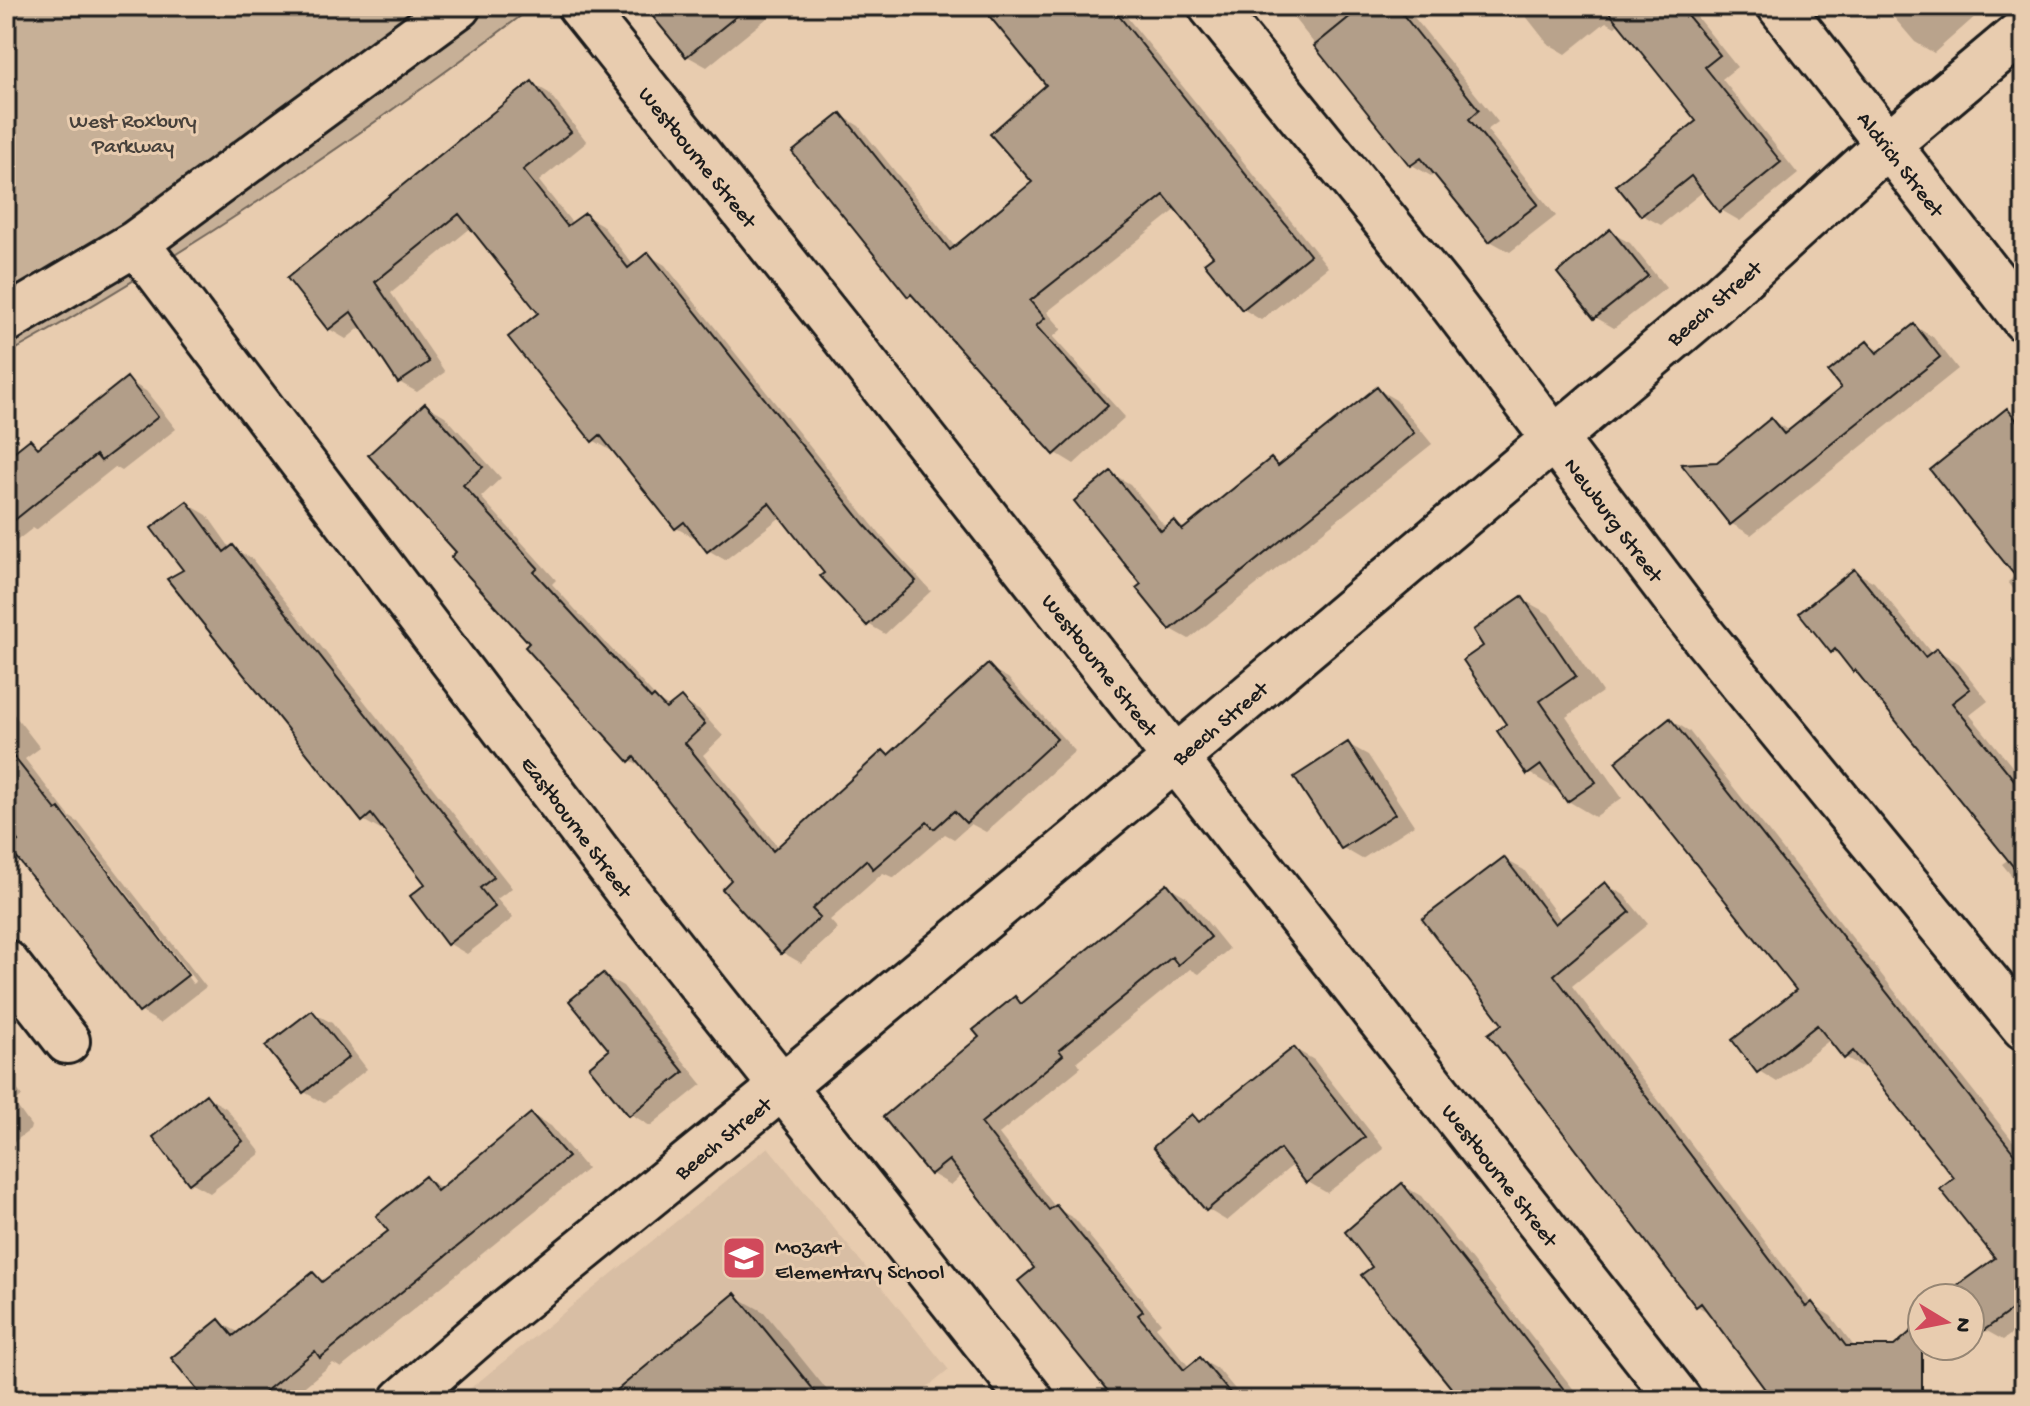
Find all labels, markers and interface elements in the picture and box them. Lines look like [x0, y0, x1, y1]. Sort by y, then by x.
street label: Westbourne Street [631, 83, 762, 236]
street label: Aldrich Street [1850, 108, 1949, 225]
park label: West Roxbury Parkway [69, 110, 197, 161]
street label: Beech Street [1662, 255, 1770, 354]
street label: Newburg Street [1557, 454, 1668, 590]
street label: Westbourne Street [1034, 590, 1163, 745]
street label: Beech Street [1168, 676, 1276, 773]
street label: Eastbourne Street [513, 753, 638, 906]
street label: Beech Street [670, 1092, 780, 1188]
street label: Westbourne Street [1434, 1100, 1563, 1255]
school or university icon: Mozart Elementary School [720, 1234, 768, 1282]
place label: Mozart Elementary School [775, 1236, 945, 1287]
north arrow [1906, 1282, 1986, 1362]
text: N [1948, 1315, 1976, 1334]

